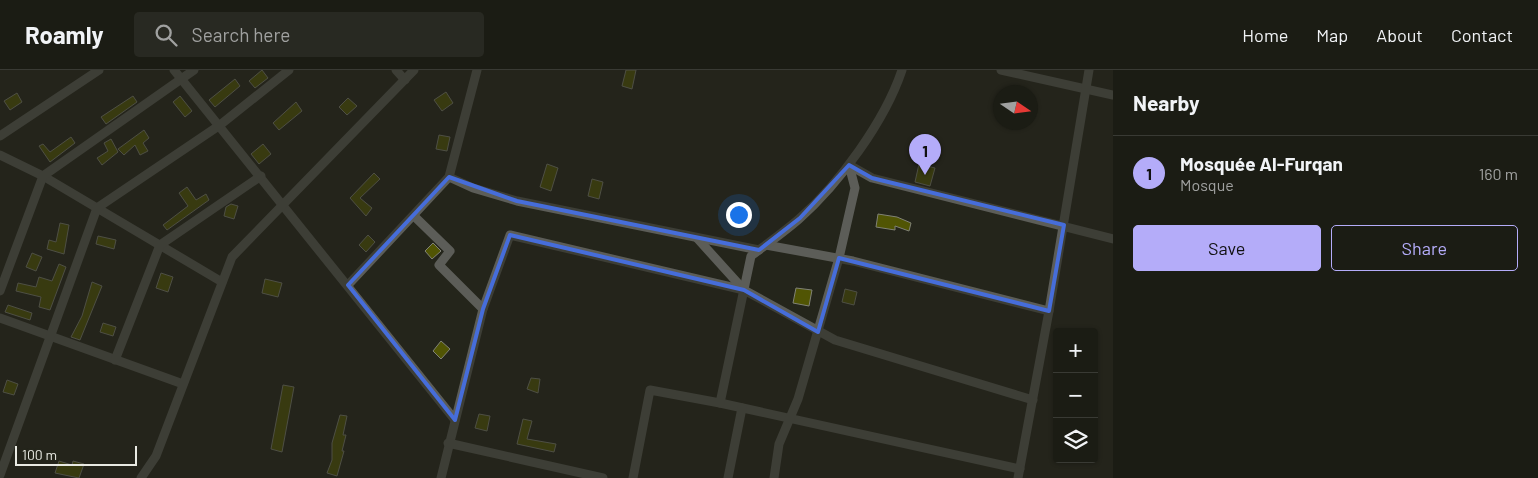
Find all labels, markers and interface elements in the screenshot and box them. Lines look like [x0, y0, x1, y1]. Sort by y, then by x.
search box [134, 12, 484, 57]
text: Roamly [25, 20, 104, 49]
icon: search [152, 21, 180, 49]
text: Search here [192, 23, 290, 46]
text: Home [1242, 24, 1288, 46]
text: Map [1316, 24, 1348, 46]
text: About [1376, 24, 1423, 46]
text: Contact [1451, 24, 1513, 46]
north arrow [993, 85, 1038, 130]
text: Nearby [1133, 90, 1199, 115]
pin: 1 [909, 134, 941, 175]
text: Mosquée Al-Furqan [1180, 152, 1343, 175]
text: 1 [1146, 164, 1152, 183]
text: 160 m [1479, 164, 1518, 183]
text: Mosque [1180, 175, 1234, 194]
your location [726, 202, 752, 228]
button: Save [1133, 225, 1321, 271]
button: Share [1331, 225, 1518, 271]
map controls [1053, 328, 1098, 463]
button: + [1053, 328, 1098, 373]
button: − [1053, 373, 1098, 418]
button: layers [1053, 418, 1098, 463]
scale bar [15, 443, 138, 466]
text: 100 m [22, 446, 57, 463]

